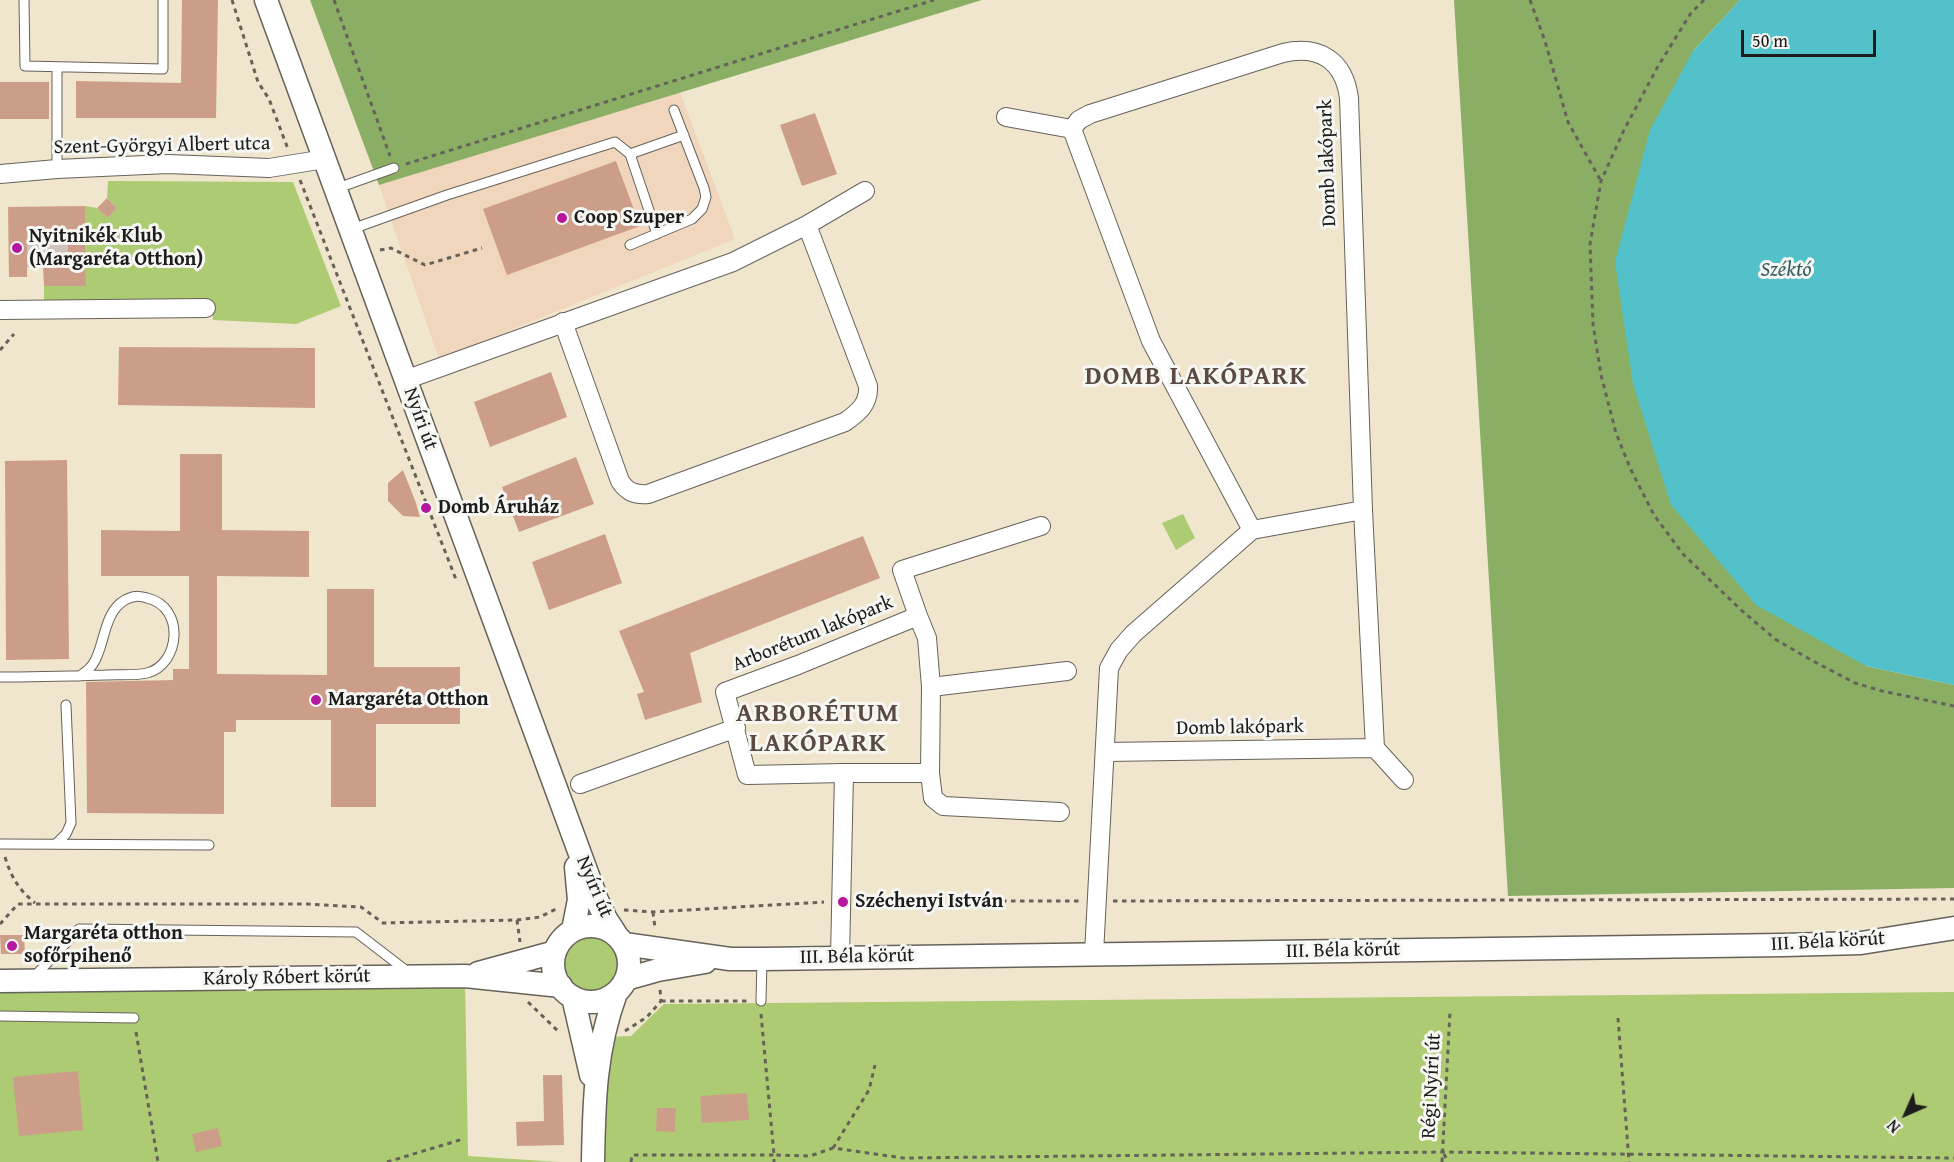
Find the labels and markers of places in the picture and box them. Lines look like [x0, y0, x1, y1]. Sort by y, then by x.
place label: Coop Szuper [574, 206, 684, 230]
marker: Coop Szuper [555, 211, 569, 225]
place label: Nyitnikék Klub (Margaréta Otthon) [29, 225, 203, 272]
marker: Nyitnikék Klub (Margaréta Otthon) [10, 241, 24, 255]
place label: Domb Áruház [438, 496, 559, 520]
marker: Domb Áruház [419, 501, 433, 515]
place label: Margaréta Otthon [328, 688, 489, 712]
marker: Margaréta Otthon [309, 693, 323, 707]
place label: Széchenyi István [855, 890, 1003, 914]
marker: Széchenyi István [836, 895, 850, 909]
place label: Margaréta otthon sofőrpihenő [24, 922, 183, 969]
marker: Margaréta otthon sofőrpihenő [5, 939, 19, 953]

